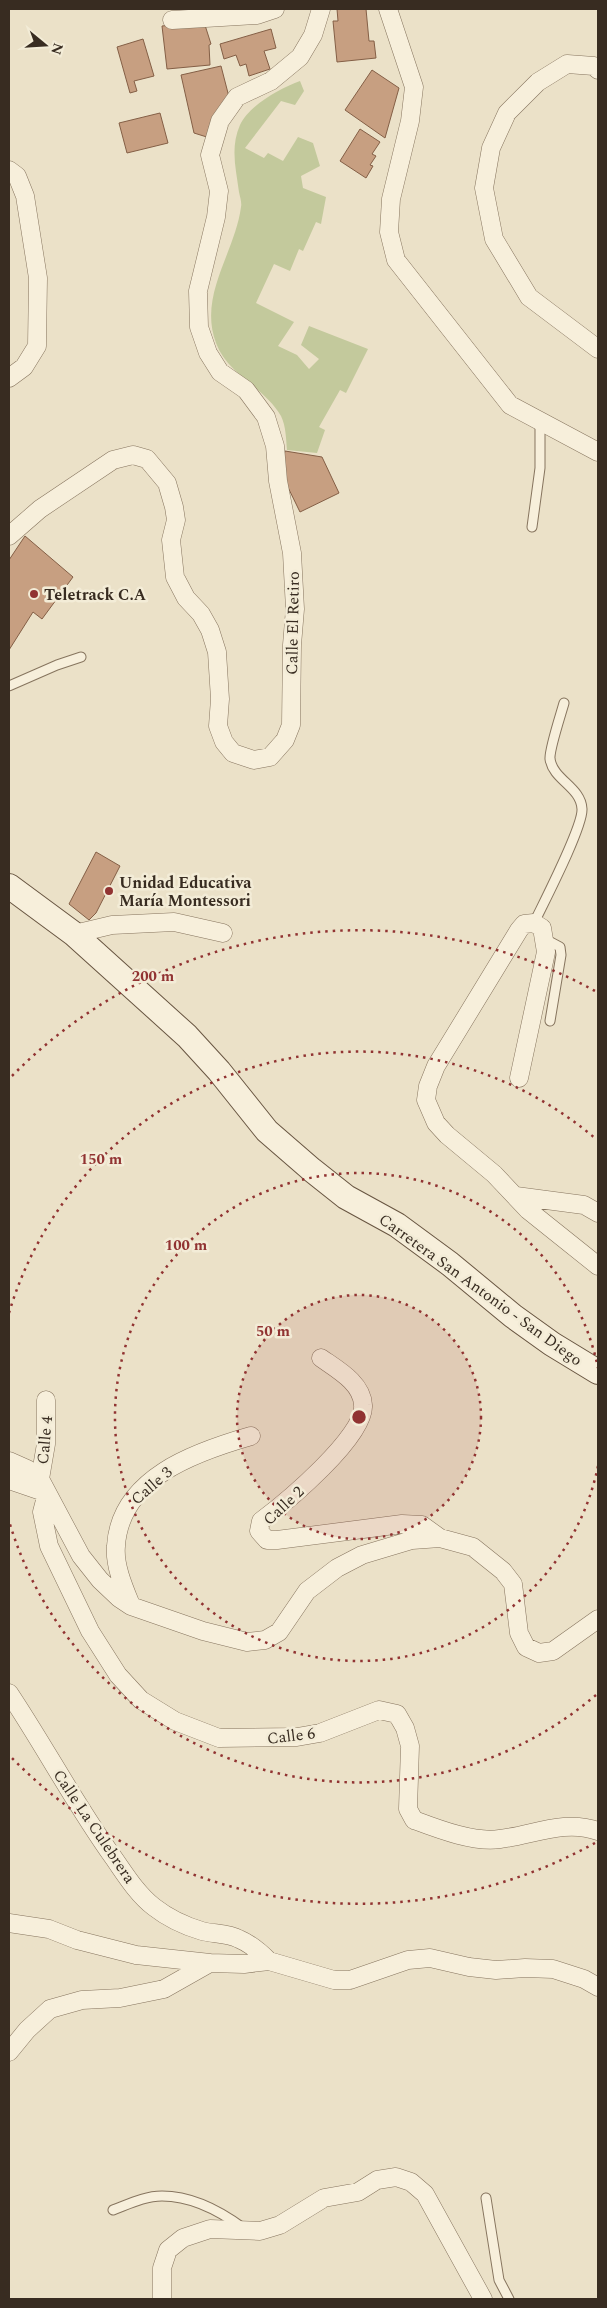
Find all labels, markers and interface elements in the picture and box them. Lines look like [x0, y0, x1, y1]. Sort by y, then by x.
north arrow [20, 20, 70, 70]
text: N [45, 40, 69, 58]
street label: Calle El Retiro [280, 571, 306, 675]
place label: Teletrack C.A [44, 583, 147, 607]
marker: Teletrack C.A [28, 588, 40, 600]
place label: Unidad Educativa María Montessori [119, 871, 252, 913]
marker: Unidad Educativa María Montessori [103, 885, 115, 897]
text: 200 m [132, 965, 175, 988]
text: 150 m [80, 1148, 123, 1171]
street label: Carretera San Antonio - San Diego [374, 1208, 587, 1372]
text: 100 m [165, 1234, 208, 1257]
text: 50 m [256, 1320, 291, 1343]
centre of rings [350, 1408, 368, 1426]
street label: Calle 4 [31, 1415, 59, 1465]
street label: Calle 3 [125, 1461, 178, 1511]
street label: Calle 2 [258, 1480, 310, 1531]
street label: Calle 6 [266, 1721, 317, 1751]
street label: Calle La Culebrera [47, 1765, 141, 1888]

